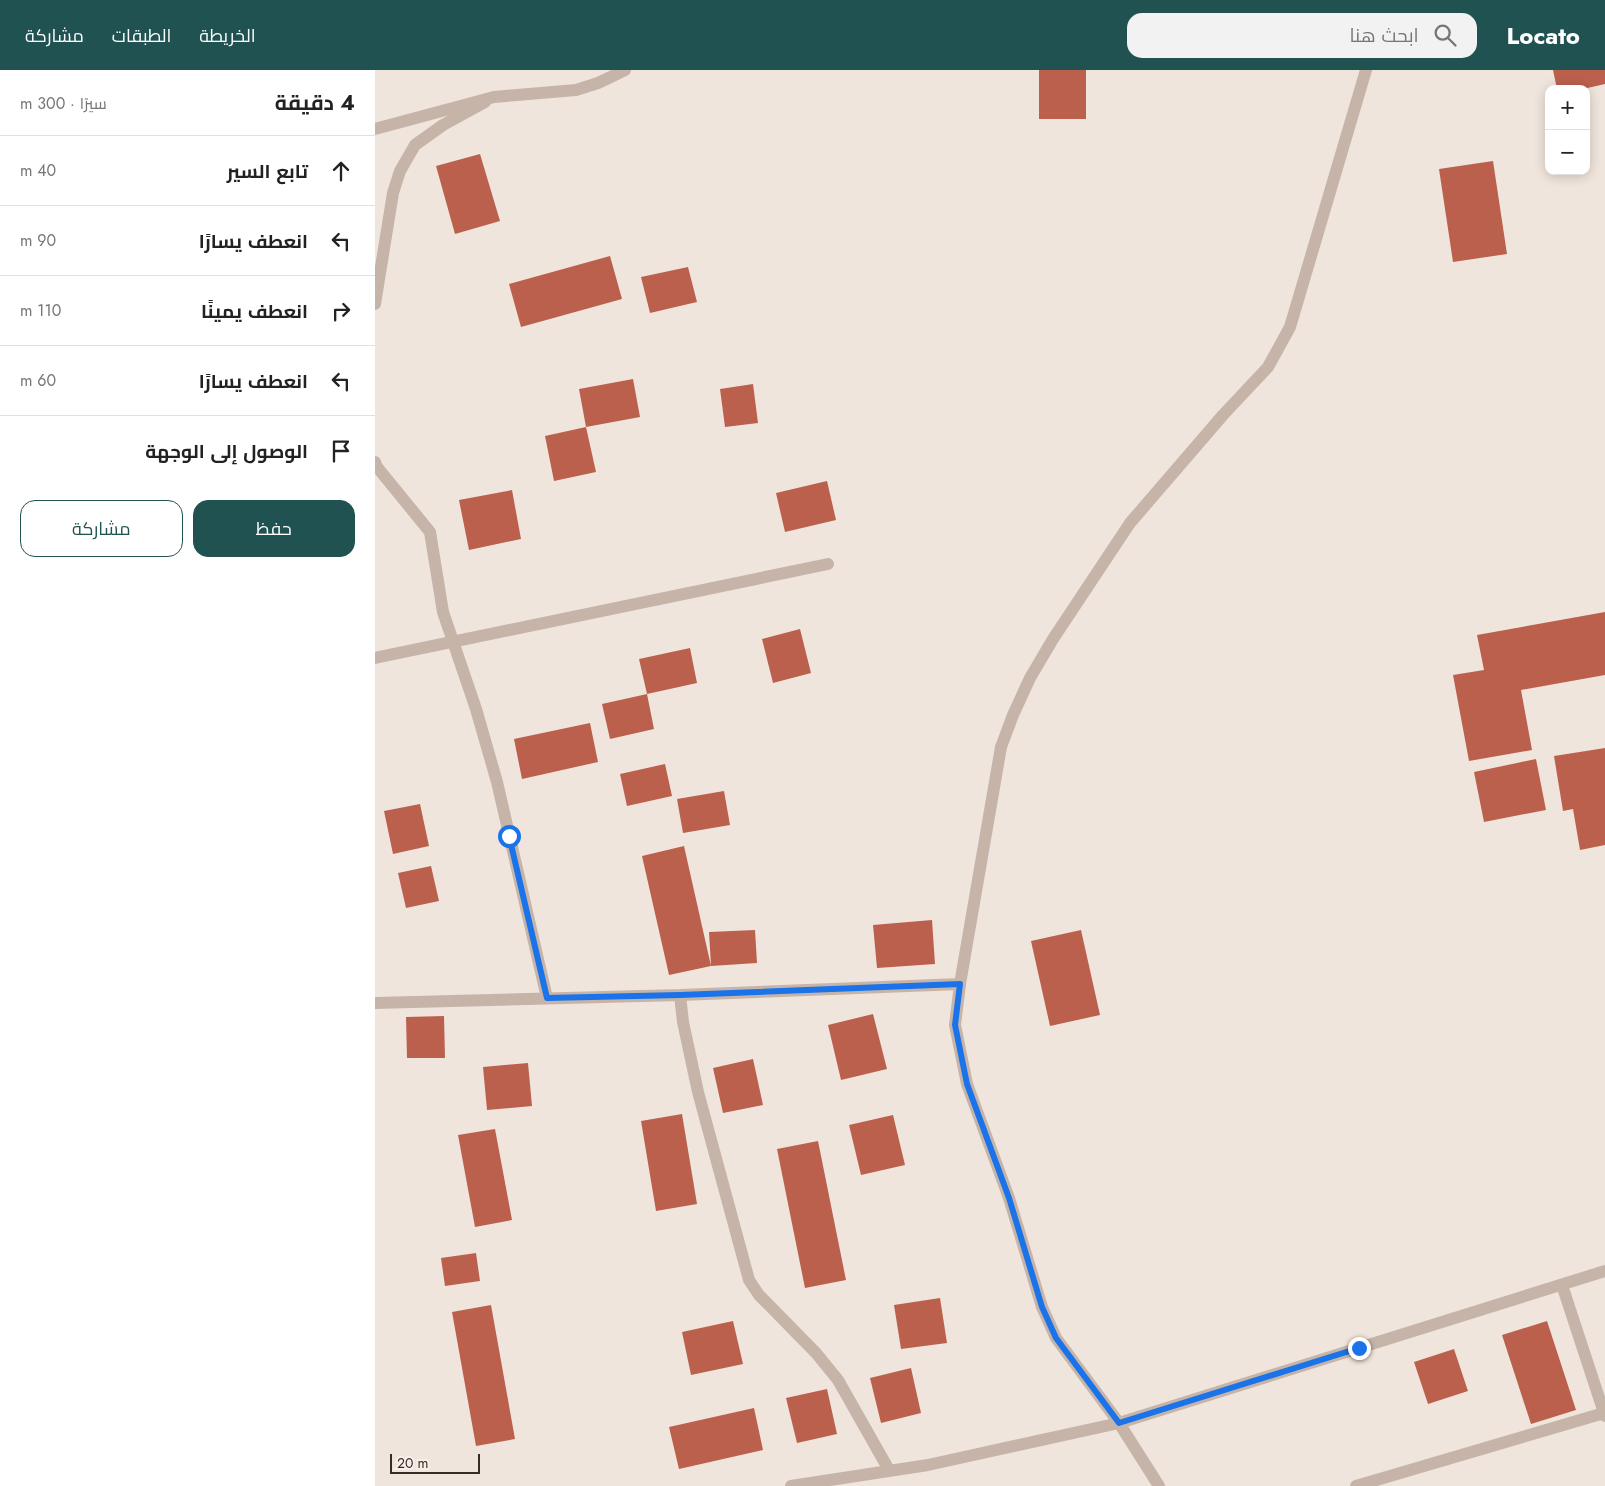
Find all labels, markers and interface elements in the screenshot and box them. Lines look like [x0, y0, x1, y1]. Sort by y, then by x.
search box [1127, 13, 1477, 58]
text: Locato [1507, 18, 1580, 53]
icon: search [1431, 21, 1459, 49]
text: ابحث هنا [1349, 22, 1419, 49]
text: مشاركة [25, 23, 84, 49]
text: الطبقات [112, 23, 171, 49]
text: الخريطة [199, 23, 256, 49]
map controls [1545, 85, 1590, 175]
button: + [1545, 85, 1590, 130]
text: 4 دقيقة [275, 88, 355, 118]
text: سيرًا · 300 m [20, 92, 107, 115]
button: − [1545, 130, 1590, 175]
icon: ahead [327, 157, 355, 185]
text: تابع السير [227, 158, 308, 185]
text: 40 m [20, 159, 56, 182]
icon: left [327, 227, 355, 255]
text: انعطف يسارًا [199, 228, 308, 255]
text: 90 m [20, 229, 56, 252]
icon: right [327, 297, 355, 325]
text: انعطف يمينًا [201, 298, 308, 325]
text: 110 m [20, 299, 61, 322]
icon: left [327, 367, 355, 395]
text: انعطف يسارًا [199, 368, 308, 395]
text: 60 m [20, 369, 56, 392]
icon: arrive [327, 437, 355, 465]
text: الوصول إلى الوجهة [145, 438, 308, 465]
button: مشاركة [20, 500, 183, 557]
button: حفظ [193, 500, 355, 557]
route start [498, 825, 521, 848]
route end [1348, 1337, 1371, 1360]
scale bar [390, 1451, 480, 1474]
text: 20 m [397, 1453, 429, 1473]

